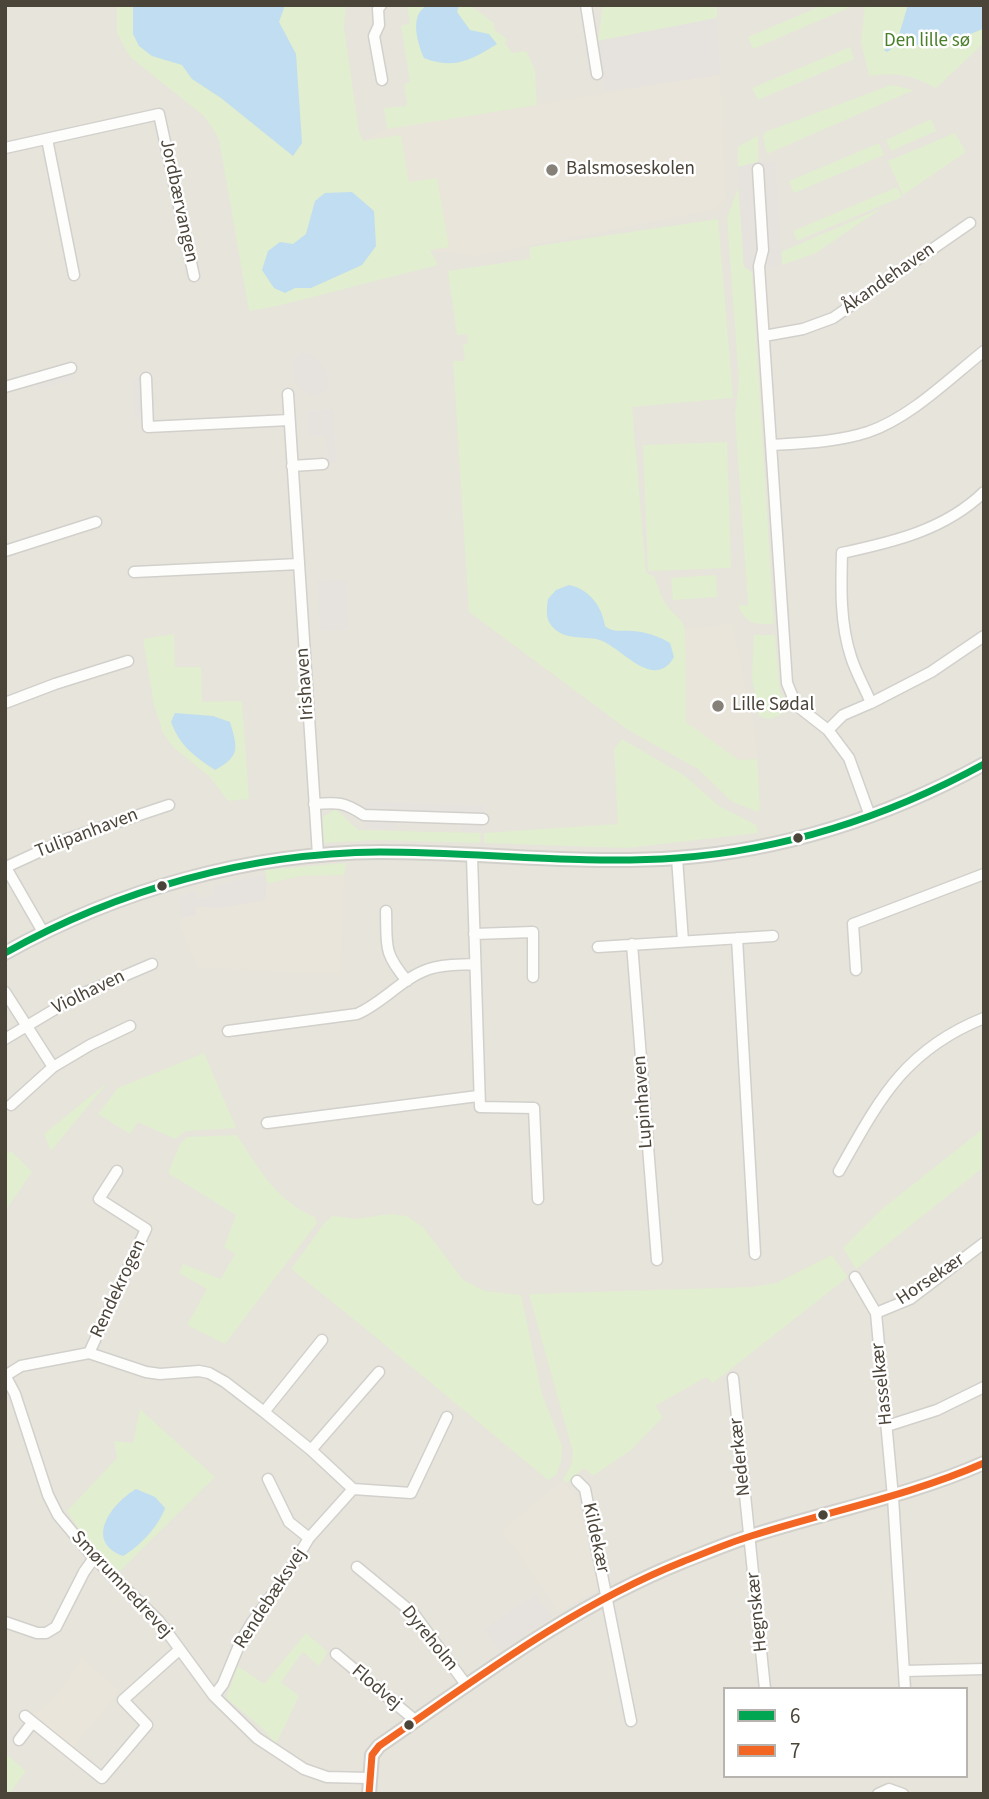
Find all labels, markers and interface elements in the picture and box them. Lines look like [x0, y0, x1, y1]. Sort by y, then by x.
park label: Den lille sø [884, 31, 970, 53]
street label: Jordbærvangen [154, 137, 202, 265]
place label: Balsmoseskolen [566, 159, 695, 181]
marker: Balsmoseskolen [544, 162, 560, 178]
street label: Åkandehaven [838, 239, 940, 319]
street label: Irishaven [292, 647, 320, 721]
place label: Lille Sødal [732, 695, 814, 717]
marker: Lille Sødal [710, 698, 726, 714]
street label: Tulipanhaven [33, 804, 141, 864]
unlabelled marker [791, 831, 805, 845]
unlabelled marker [155, 879, 169, 893]
street label: Violhaven [49, 966, 129, 1020]
street label: Lupinhaven [629, 1055, 659, 1149]
street label: Rendekrogen [86, 1236, 152, 1342]
street label: Horsekær [893, 1249, 969, 1311]
street label: Hasselkær [867, 1342, 899, 1426]
street label: Nederkær [726, 1417, 756, 1497]
street label: Kildekær [576, 1501, 614, 1575]
unlabelled marker [816, 1508, 830, 1522]
street label: Smørumnedrevej [66, 1527, 176, 1643]
street label: Rendebæksvej [230, 1544, 312, 1654]
street label: Hegnskær [742, 1571, 774, 1653]
street label: Dyreholm [396, 1602, 462, 1676]
street label: Flodvej [346, 1661, 406, 1715]
legend [723, 1687, 968, 1778]
text: 6 [790, 1701, 800, 1731]
unlabelled marker [402, 1718, 416, 1732]
text: 7 [790, 1736, 800, 1766]

